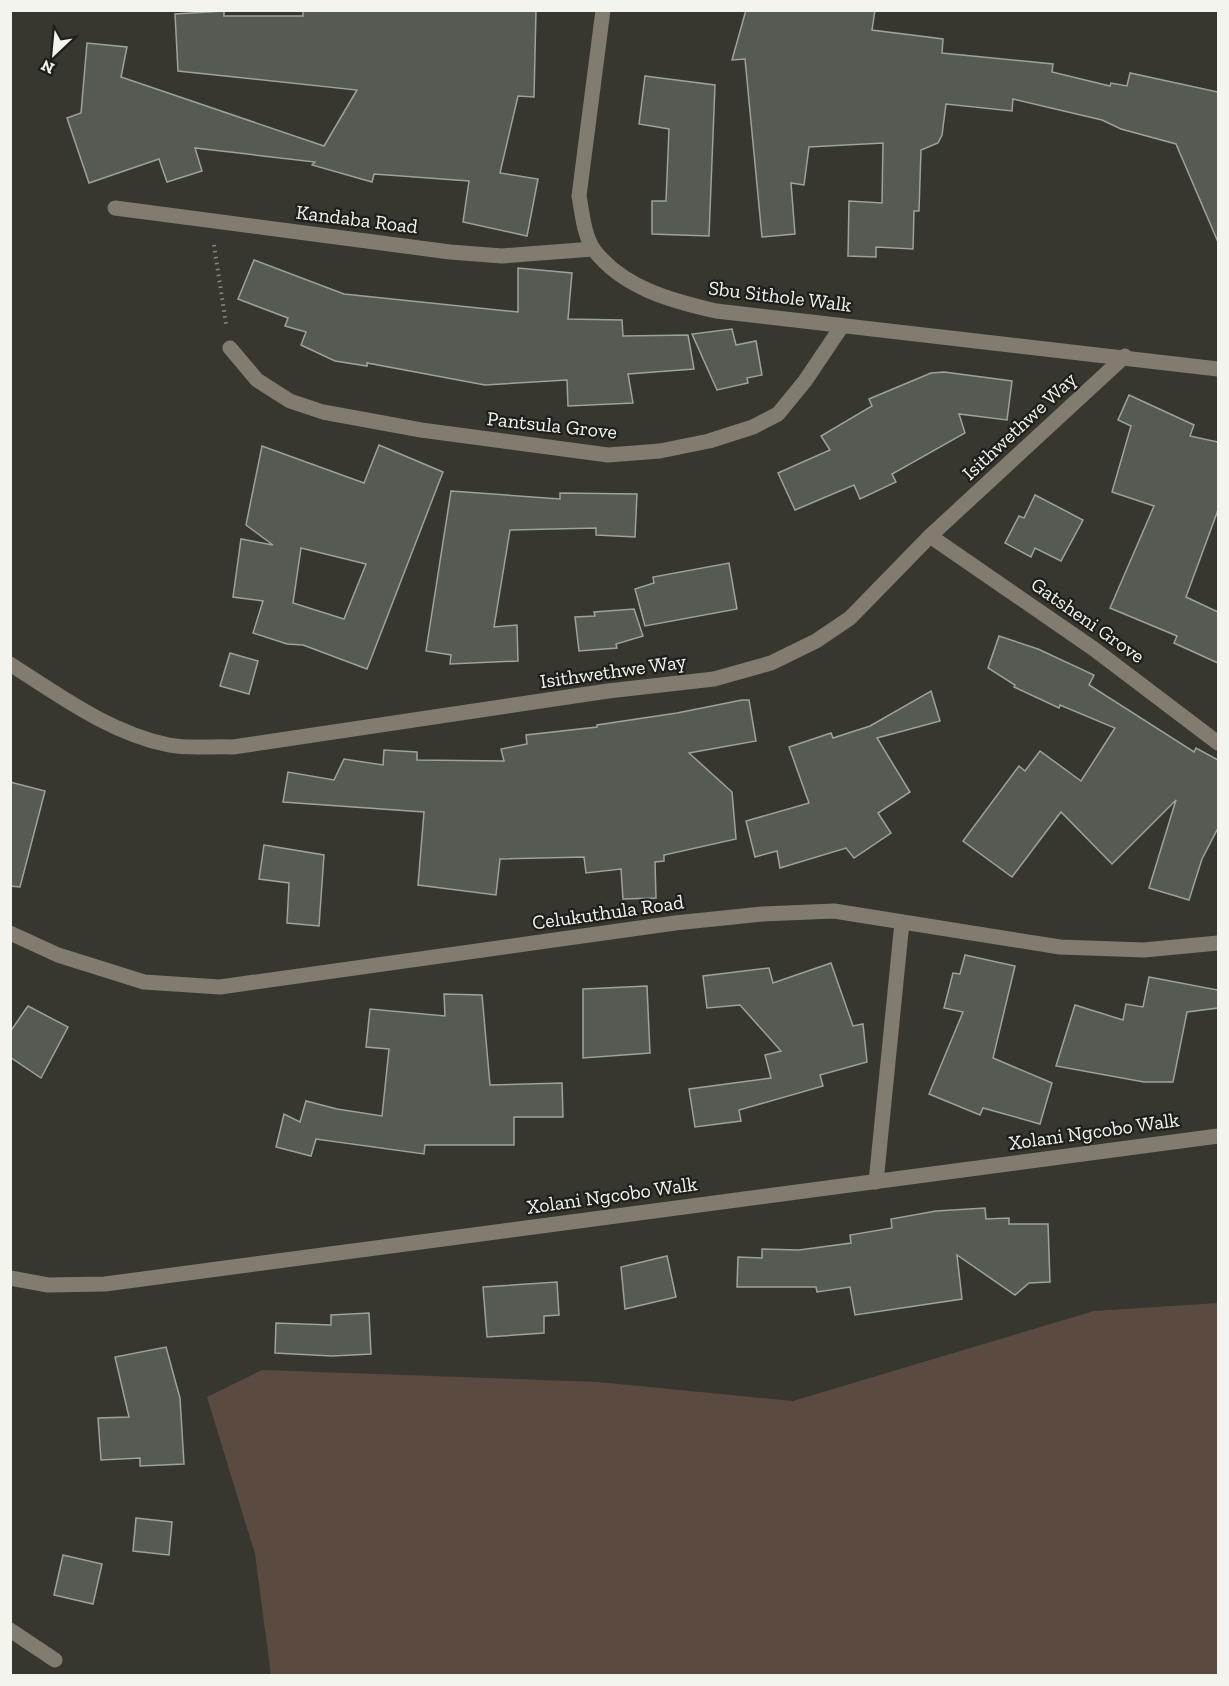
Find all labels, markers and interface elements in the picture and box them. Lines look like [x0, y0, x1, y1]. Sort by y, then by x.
north arrow [24, 24, 84, 84]
text: N [38, 56, 57, 78]
street label: Kandaba Road [295, 200, 419, 238]
street label: Sbu Sithole Walk [707, 275, 854, 317]
street label: Isithwethwe Way [957, 366, 1082, 485]
street label: Pantsula Grove [486, 406, 618, 444]
street label: Gatsheni Grove [1027, 572, 1149, 668]
street label: Isithwethwe Way [538, 649, 688, 693]
street label: Celukuthula Road [531, 889, 685, 935]
street label: Xolani Ngcobo Walk [1007, 1107, 1181, 1155]
street label: Xolani Ngcobo Walk [525, 1171, 699, 1219]

